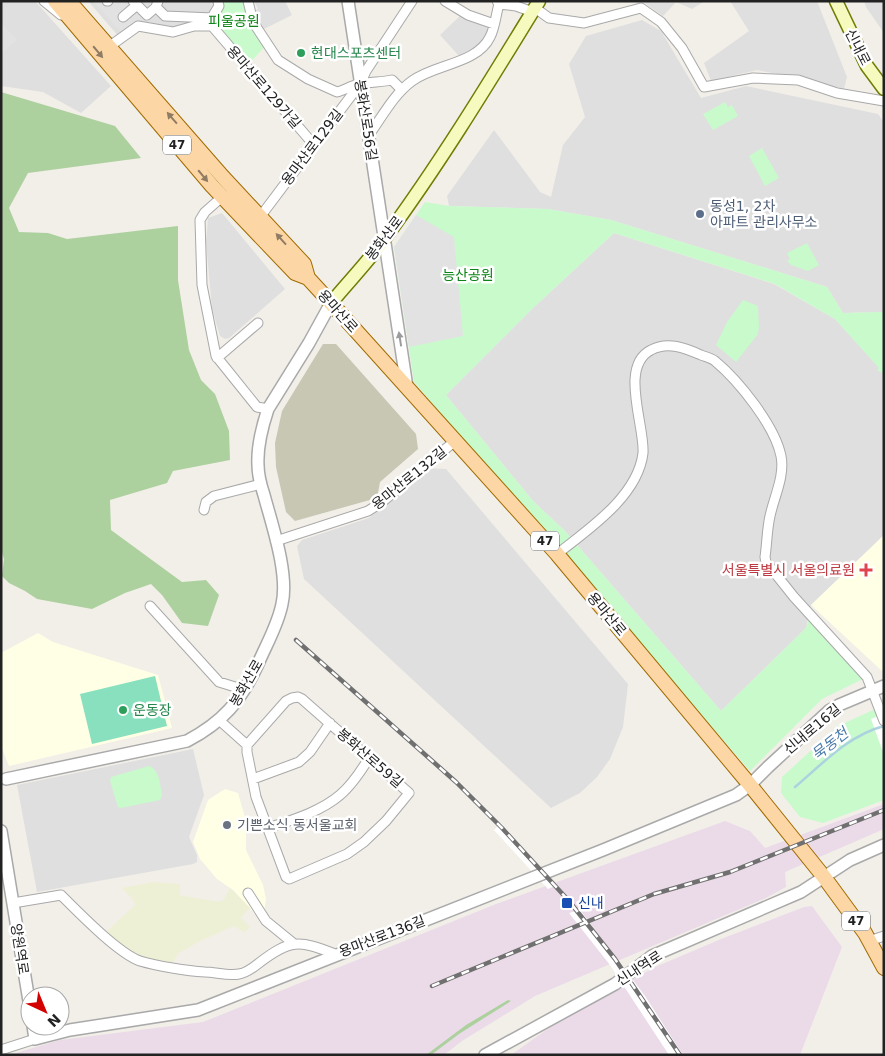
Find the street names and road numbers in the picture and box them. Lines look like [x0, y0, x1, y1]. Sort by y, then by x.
street label: 신내로 [842, 26, 874, 68]
street label: 용마산로129가길 [224, 43, 304, 131]
street label: 봉화산로56길 [352, 78, 380, 162]
street label: 용마산로129길 [278, 106, 346, 188]
road number: 47 [163, 136, 191, 154]
street label: 봉화산로 [362, 213, 406, 263]
street label: 용마산로 [315, 286, 361, 336]
street label: 용마산로132길 [369, 443, 449, 513]
road number: 47 [531, 532, 559, 550]
street label: 용마산로 [584, 589, 630, 639]
street label: 봉화산로 [226, 657, 266, 709]
street label: 신내로16길 [780, 701, 844, 757]
street label: 봉화산로59길 [334, 725, 406, 791]
road number: 47 [842, 911, 870, 930]
street label: 용마산로136길 [337, 912, 427, 960]
street label: 양원역로 [8, 922, 32, 976]
street label: 신내역로 [613, 947, 665, 989]

